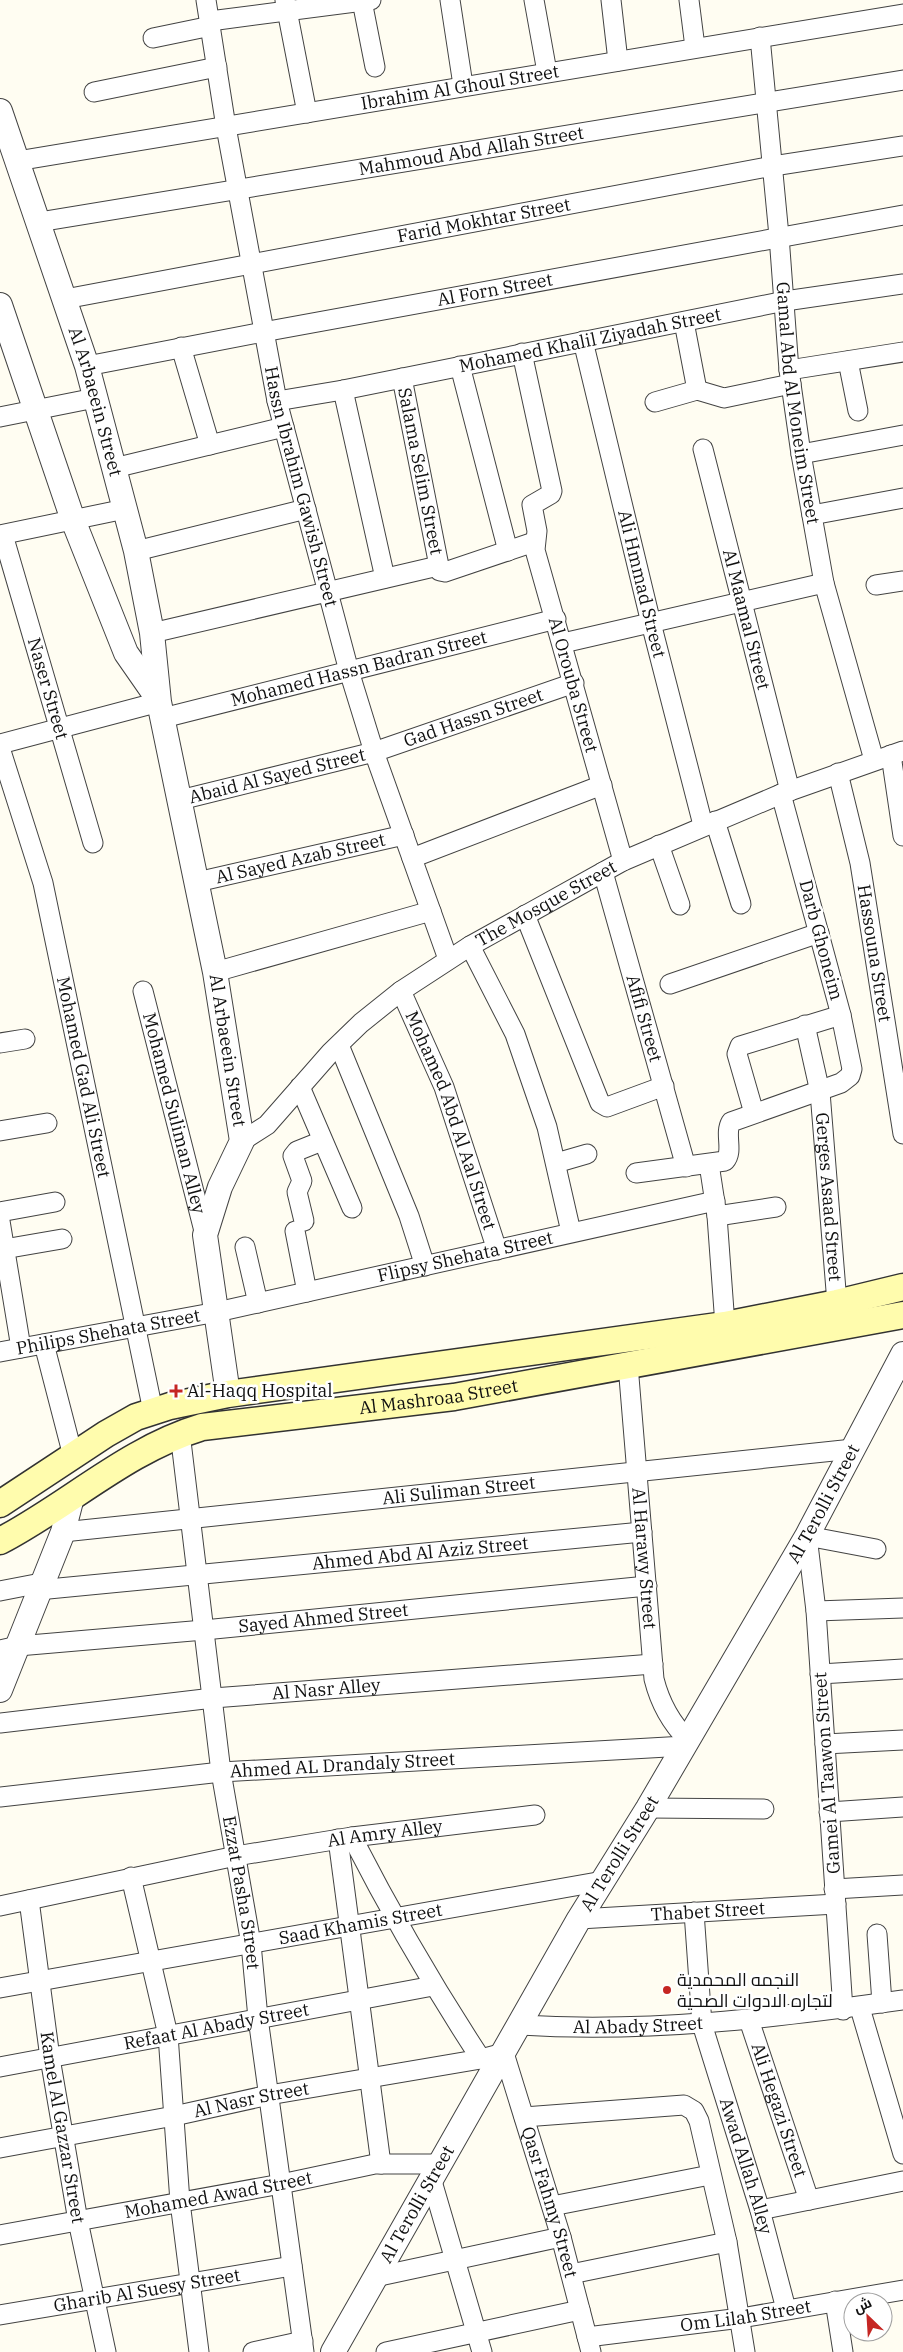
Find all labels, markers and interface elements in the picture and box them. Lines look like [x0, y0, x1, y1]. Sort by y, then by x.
street label: Ibrahim Al Ghoul Street [359, 59, 561, 115]
street label: Mahmoud Abd Allah Street [357, 121, 585, 180]
street label: Farid Mokhtar Street [395, 192, 572, 247]
street label: Al Forn Street [435, 267, 554, 311]
street label: Gamal Abd Al Moneim Street [771, 281, 825, 526]
street label: Mohamed Khalil Ziyadah Street [457, 302, 723, 377]
street label: Al Arbaeein Street [64, 324, 128, 479]
street label: Hassn Ibrahim Gawish Street [260, 364, 343, 609]
street label: Salama Selim Street [393, 385, 449, 557]
street label: Ali Hmmad Street [613, 508, 672, 660]
street label: Al Maamal Street [718, 547, 776, 692]
street label: Al Orouba Street [544, 614, 604, 755]
street label: Mohamed Hassn Badran Street [228, 625, 489, 711]
street label: Naser Street [23, 635, 74, 742]
street label: Gad Hassn Street [401, 683, 546, 752]
street label: Abaid Al Sayed Street [186, 743, 368, 808]
street label: Al Sayed Azab Street [213, 828, 387, 888]
street label: The Mosque Street [471, 855, 620, 952]
street label: Darb Ghoneim [794, 877, 849, 1003]
street label: Hassouna Street [853, 883, 897, 1024]
street label: Afifi Street [621, 972, 668, 1065]
street label: Al Arbaeein Street [205, 973, 252, 1128]
street label: Mohamed Gad Ali Street [52, 974, 116, 1180]
street label: Mohamed Abd Al Aal Street [400, 1007, 502, 1233]
street label: Mohamed Suliman Alley [138, 1010, 211, 1216]
street label: Gerges Asaad Street [811, 1112, 847, 1282]
street label: Flipsy Shehata Street [375, 1225, 555, 1287]
street label: Philips Shehata Street [14, 1303, 202, 1360]
street label: Al Mashroaa Street [358, 1374, 520, 1419]
place label: Al-Haqq Hospital [187, 1379, 333, 1402]
marker: Al-Haqq Hospital [169, 1384, 183, 1398]
street label: Al Terolli Street [782, 1440, 864, 1567]
street label: Ali Suliman Street [381, 1470, 536, 1509]
street label: Al Harawy Street [627, 1486, 662, 1630]
street label: Ahmed Abd Al Aziz Street [311, 1531, 529, 1575]
street label: Sayed Ahmed Street [237, 1598, 409, 1638]
street label: Gamei Al Taawon Street [808, 1671, 845, 1875]
street label: Al Nasr Alley [271, 1673, 382, 1704]
street label: Ahmed AL Drandaly Street [229, 1747, 456, 1782]
street label: Al Terolli Street [575, 1791, 664, 1915]
street label: Ezzat Pasha Street [218, 1814, 265, 1971]
street label: Al Amry Alley [326, 1814, 444, 1852]
street label: Thabet Street [650, 1896, 766, 1926]
street label: Saad Khamis Street [277, 1898, 444, 1949]
place label: النجمه المحمدية لتجاره الادوات الصحية [677, 1968, 833, 2012]
marker: النجمه المحمدية لتجاره الادوات الصحية [661, 1984, 673, 1996]
street label: Refaat Al Abady Street [122, 1997, 311, 2055]
street label: Al Abady Street [573, 2011, 704, 2038]
street label: Kamel Al Gazzar Street [36, 2030, 90, 2225]
street label: Ali Hegazi Street [746, 2040, 813, 2180]
street label: Al Nasr Street [191, 2076, 311, 2122]
street label: Awad Allah Alley [715, 2095, 778, 2237]
street label: Qasr Fahmy Street [516, 2124, 583, 2280]
street label: Al Terolli Street [374, 2141, 459, 2267]
street label: Mohamed Awad Street [123, 2166, 314, 2223]
street label: Gharib Al Suesy Street [52, 2263, 242, 2317]
north arrow [843, 2292, 893, 2342]
text: ش [851, 2293, 874, 2317]
street label: Om Lilah Street [679, 2294, 813, 2336]

